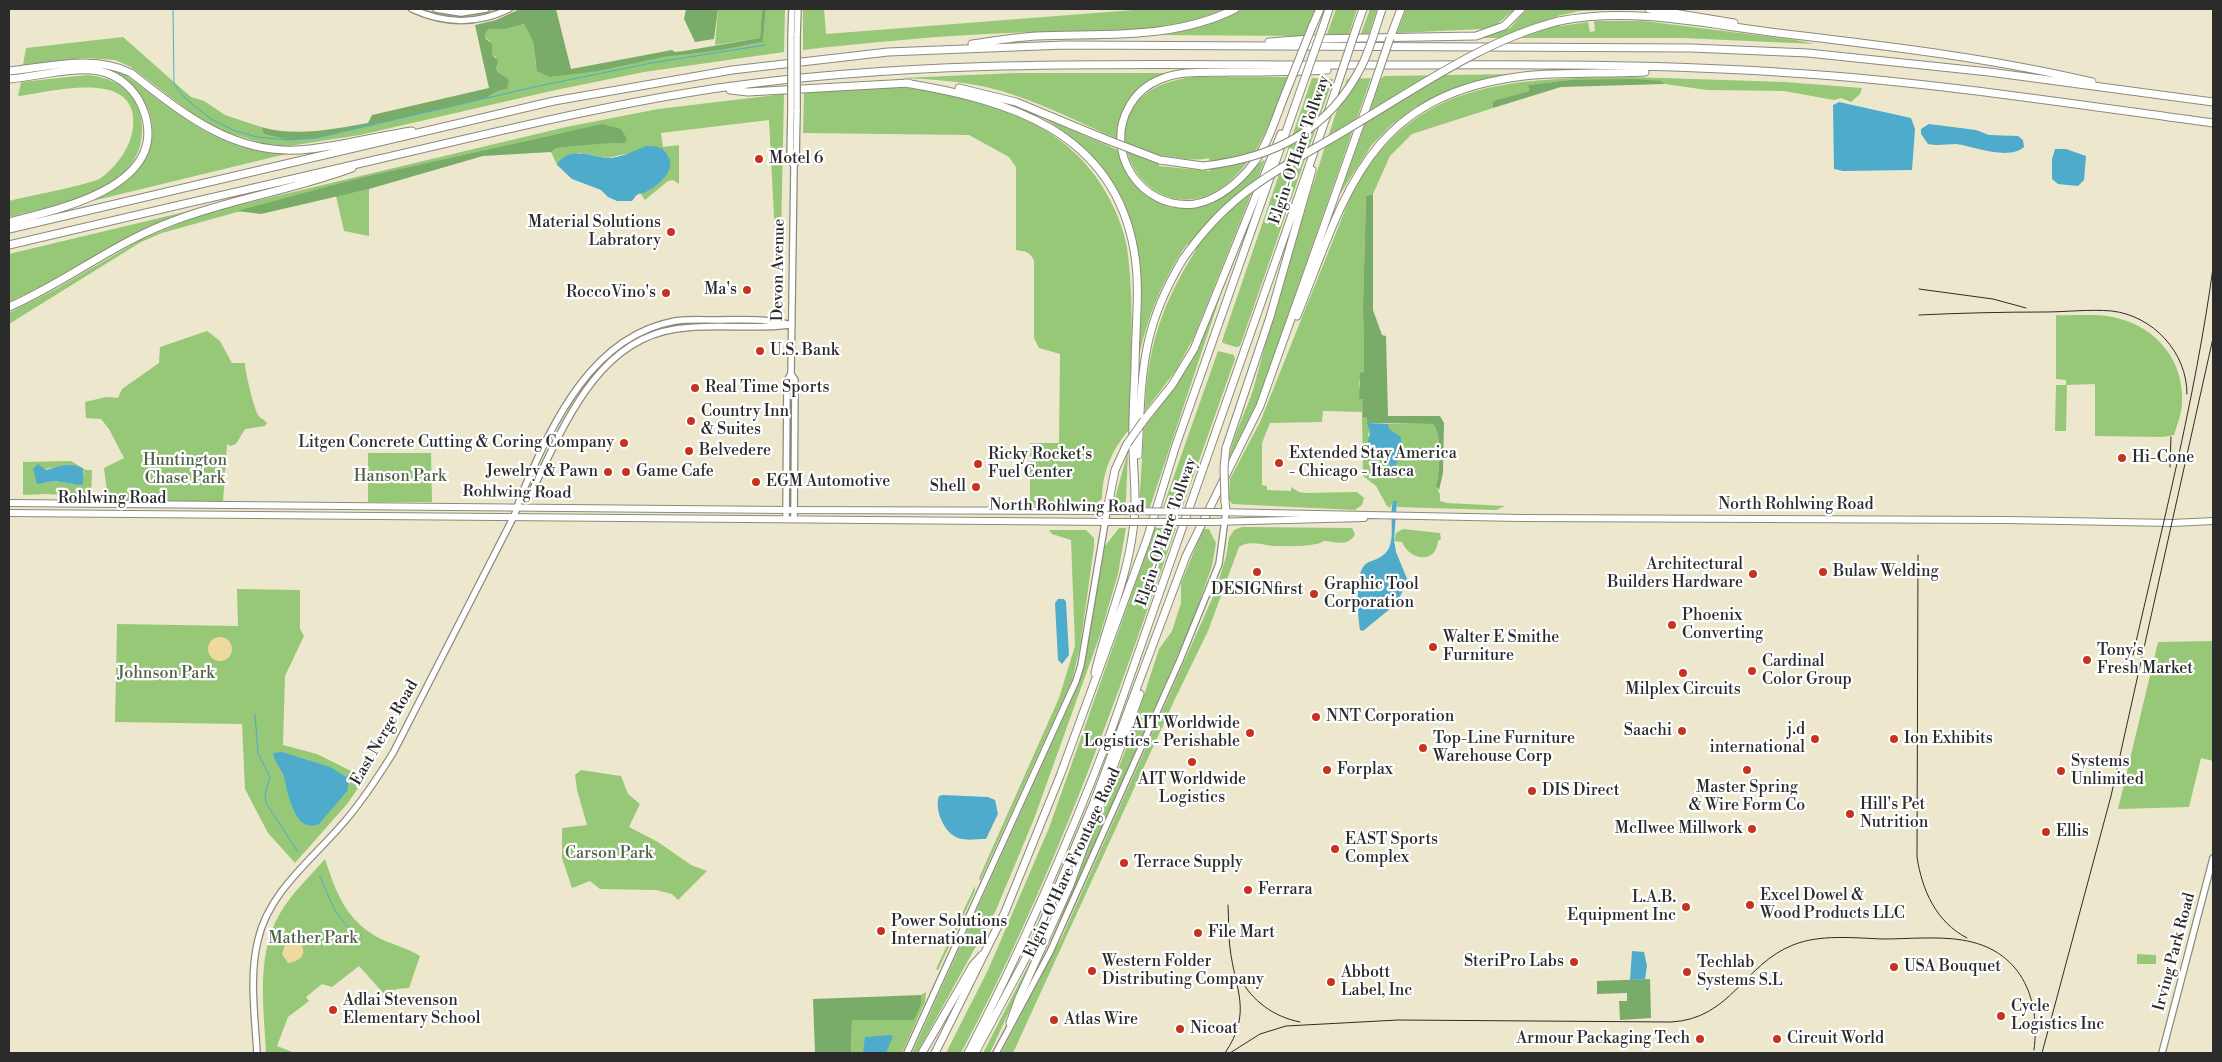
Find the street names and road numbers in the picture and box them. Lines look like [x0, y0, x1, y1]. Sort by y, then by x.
street label: Elgin-O'Hare Tollway [1266, 73, 1334, 227]
street label: Devon Avenue [769, 219, 789, 321]
street label: Elgin-O'Hare Tollway [1133, 455, 1201, 609]
street label: Rohlwing Road [463, 482, 571, 504]
street label: Rohlwing Road [58, 489, 166, 509]
street label: North Rohlwing Road [1718, 495, 1874, 515]
street label: North Rohlwing Road [989, 496, 1145, 518]
street label: East Nerge Road [347, 677, 423, 789]
street label: Elgin-O'Hare Frontage Road [1021, 765, 1125, 961]
street label: Irving Park Road [2150, 891, 2200, 1013]

